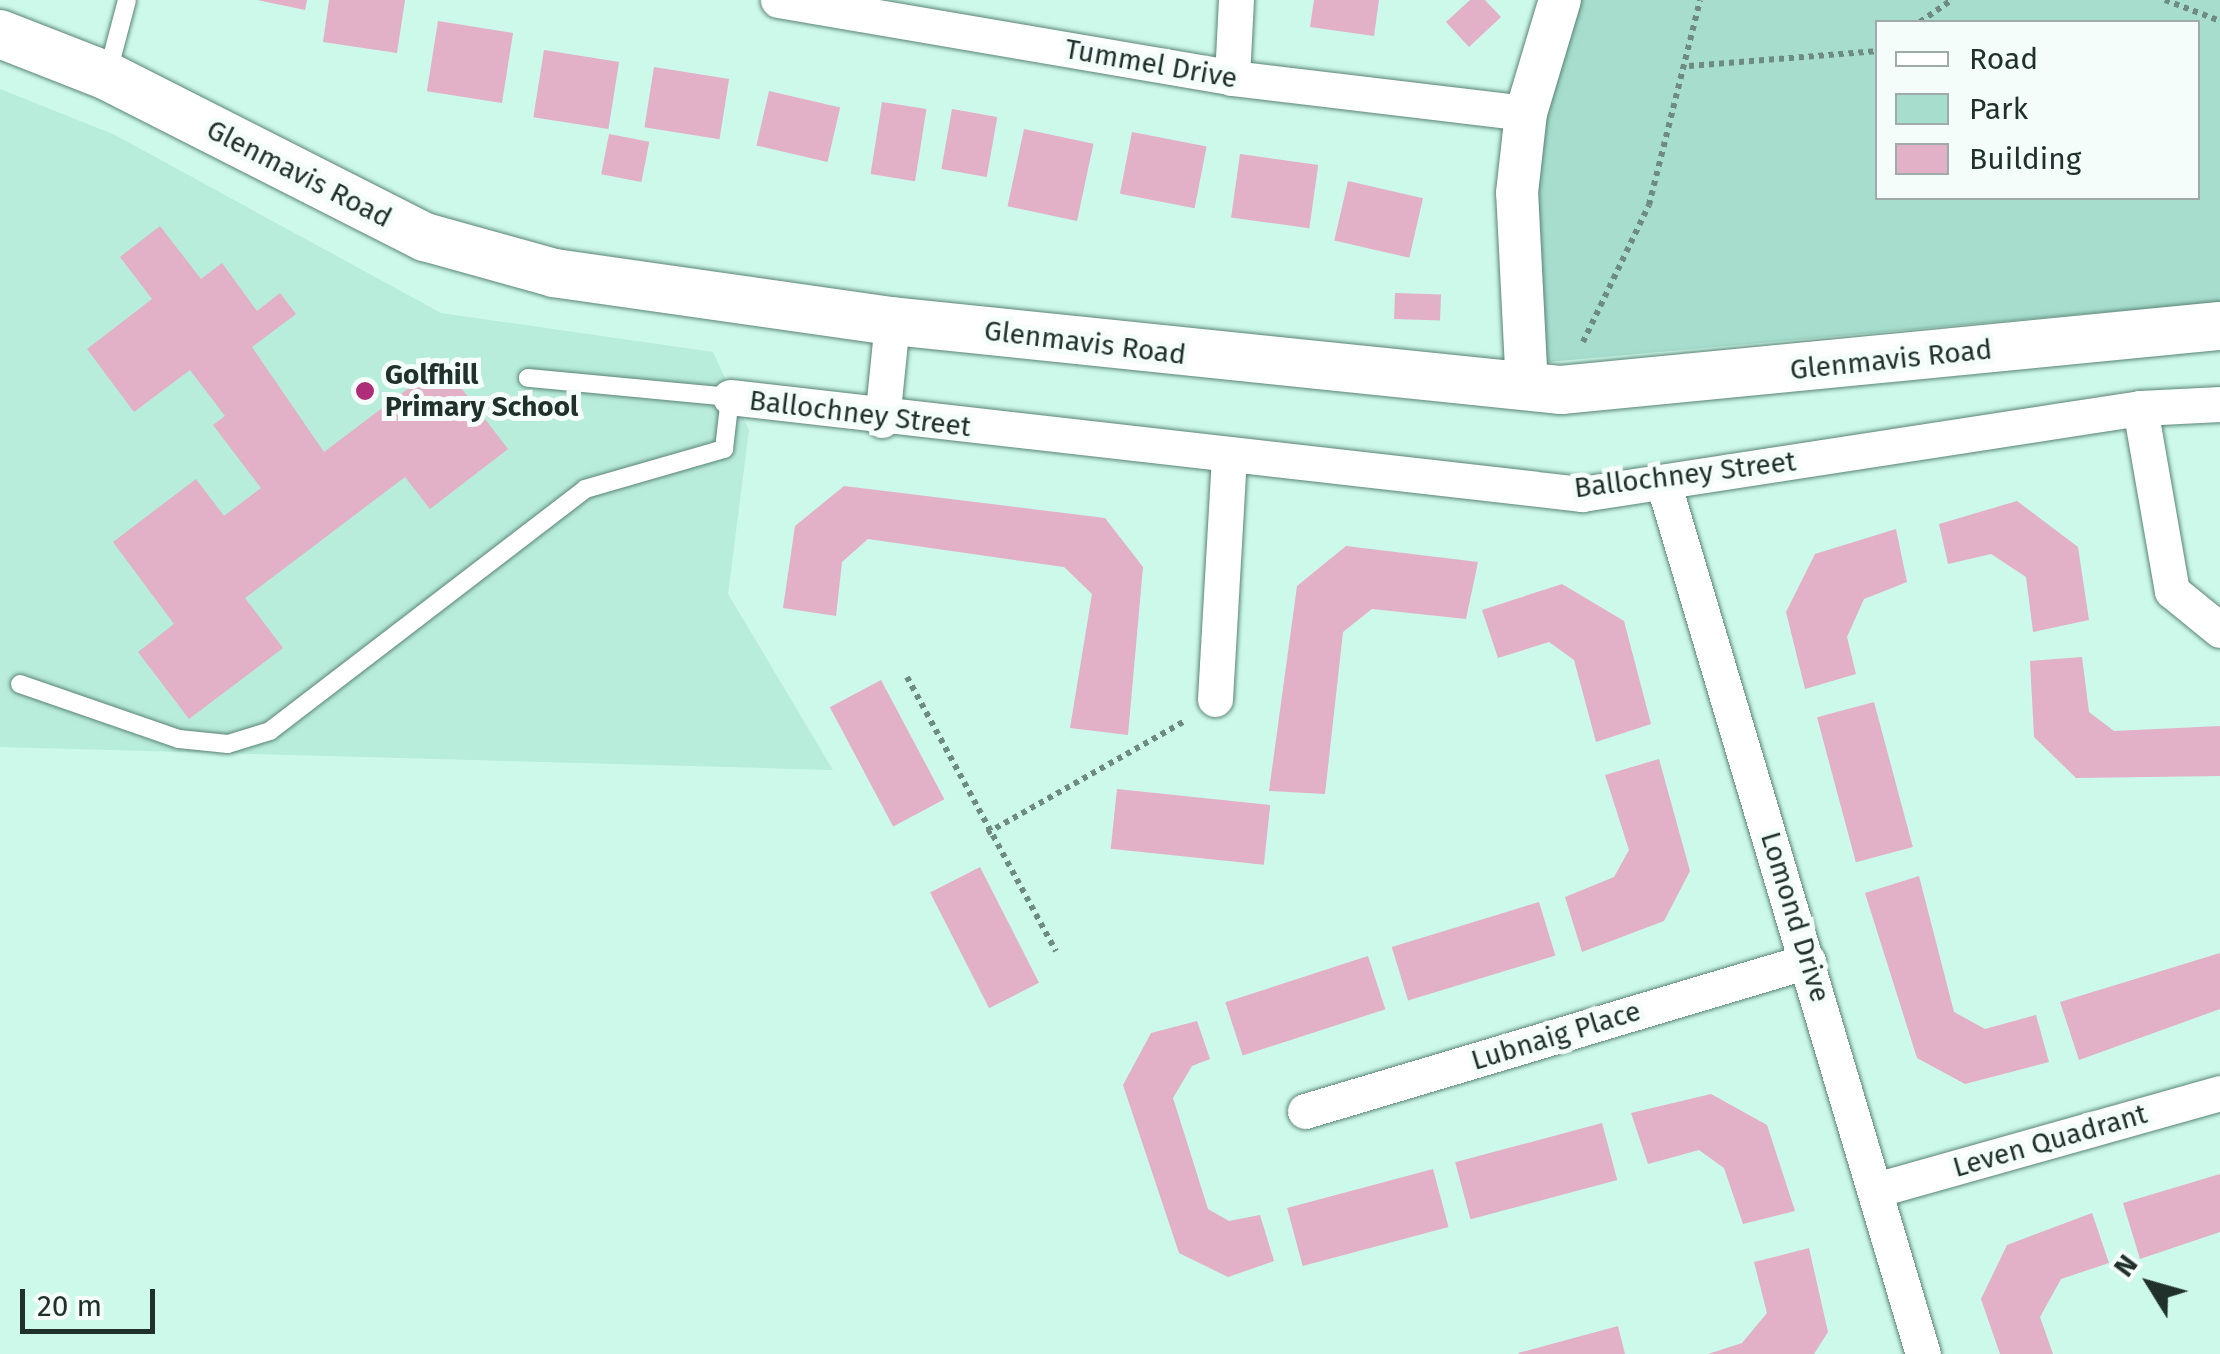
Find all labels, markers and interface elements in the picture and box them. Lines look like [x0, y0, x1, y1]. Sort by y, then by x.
legend [1875, 20, 2200, 200]
street label: Tummel Drive [1062, 32, 1240, 96]
text: Road [1969, 41, 2038, 77]
text: Park [1969, 91, 2028, 127]
street label: Glenmavis Road [201, 113, 397, 235]
text: Building [1969, 141, 2081, 177]
street label: Glenmavis Road [982, 314, 1188, 372]
street label: Glenmavis Road [1788, 333, 1994, 387]
place label: Golfhill Primary School [385, 358, 578, 424]
marker: Golfhill Primary School [354, 380, 376, 402]
street label: Ballochney Street [747, 384, 973, 444]
street label: Ballochney Street [1572, 445, 1798, 505]
street label: Lomond Drive [1753, 828, 1837, 1006]
street label: Lubnaig Place [1467, 994, 1645, 1078]
street label: Leven Quadrant [1949, 1097, 2151, 1185]
north arrow [2100, 1234, 2200, 1334]
text: N [2107, 1248, 2144, 1283]
scale bar [25, 1269, 160, 1331]
text: 20 m [37, 1288, 102, 1324]

